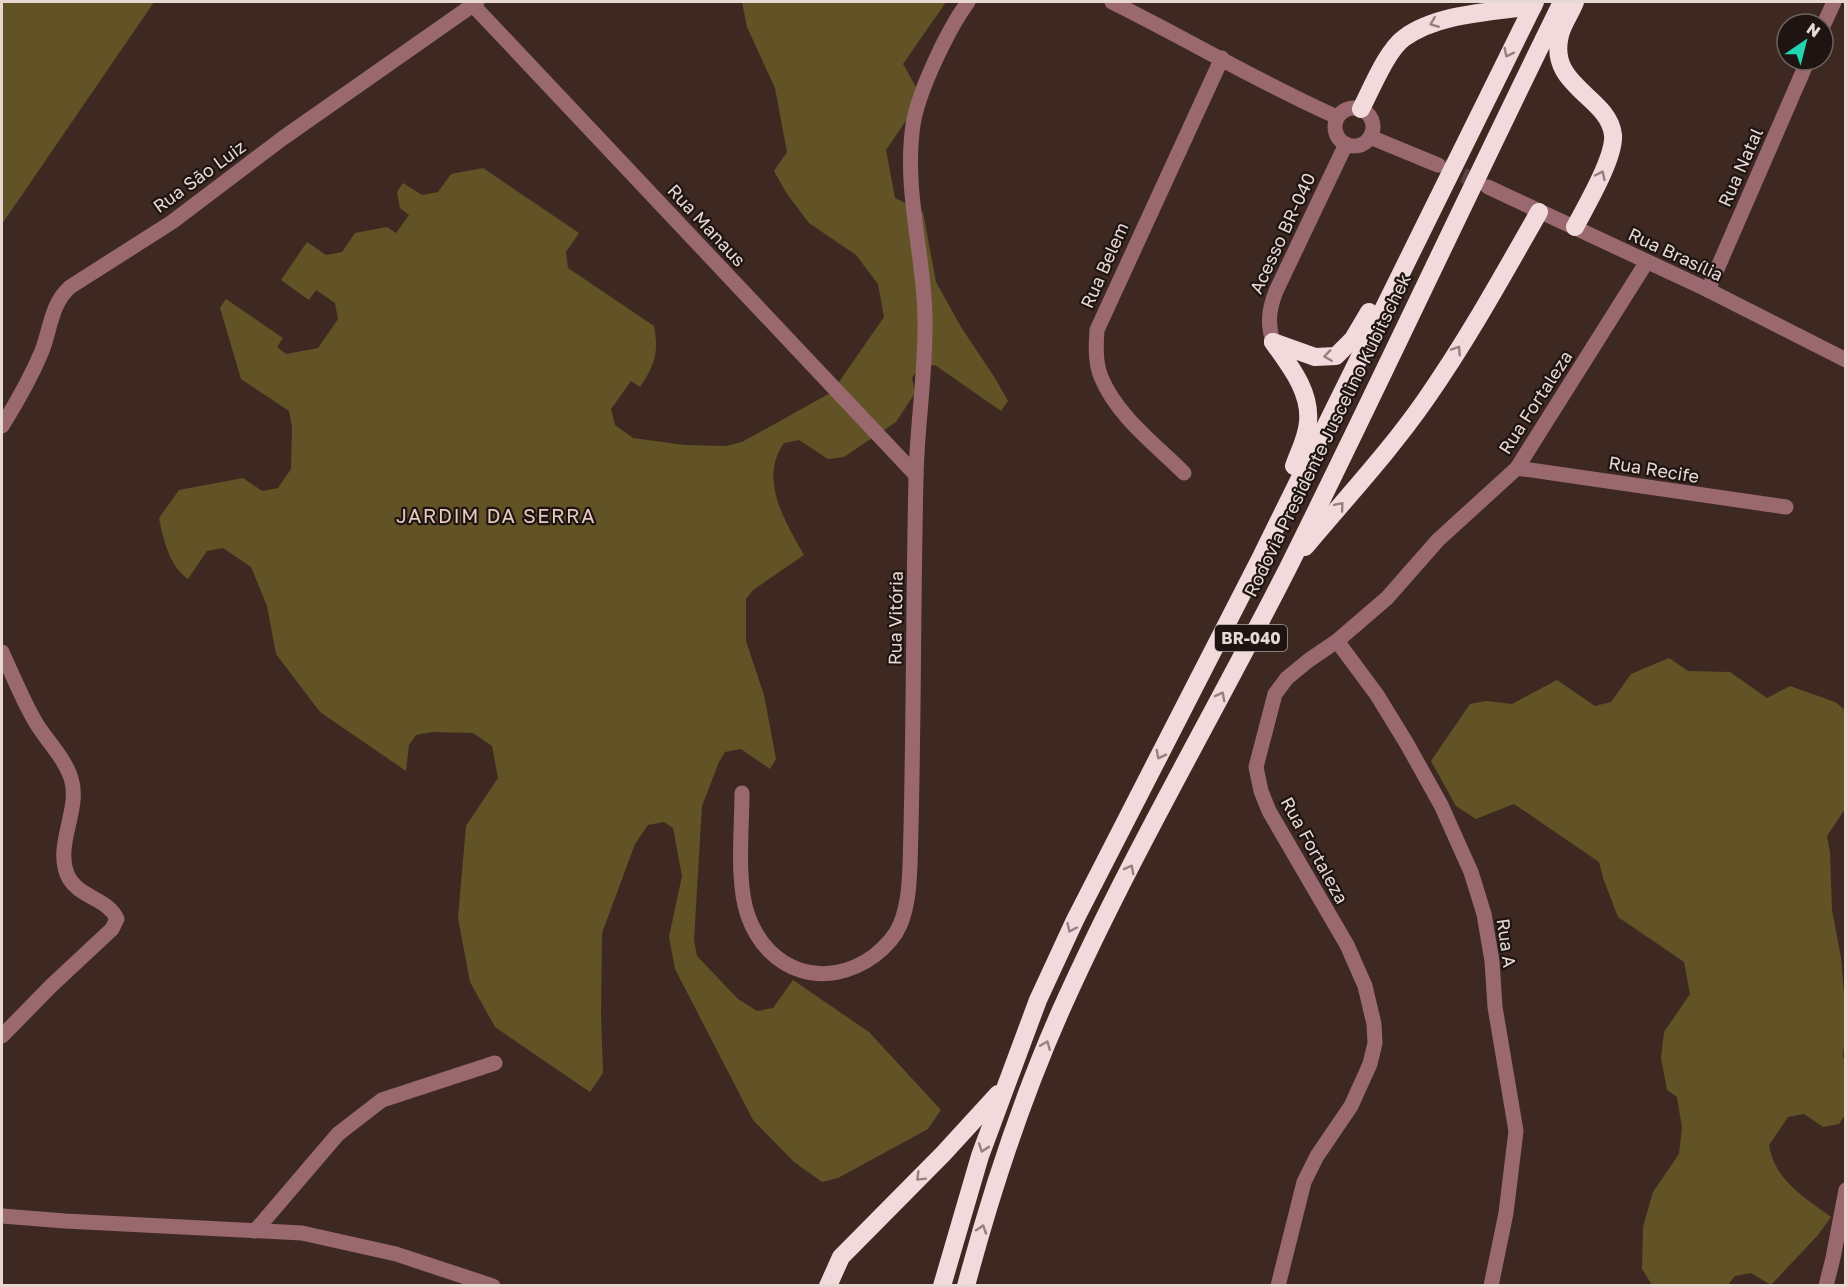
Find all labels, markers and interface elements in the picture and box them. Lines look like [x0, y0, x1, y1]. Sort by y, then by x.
north arrow [1775, 12, 1835, 72]
one-way arrow [1429, 16, 1440, 28]
text: N [1803, 18, 1824, 41]
one-way arrow [1504, 47, 1516, 58]
street label: Rua Natal [1713, 124, 1767, 210]
street label: Rua São Luiz [148, 135, 250, 217]
street label: Acesso BR-040 [1244, 169, 1320, 297]
one-way arrow [1593, 170, 1605, 181]
street label: Rua Manaus [663, 179, 751, 271]
street label: Rua Belem [1075, 219, 1133, 311]
street label: Rua Brasília [1625, 222, 1727, 286]
street label: Rodovia Presidente Juscelino Kubitschek [1239, 270, 1415, 600]
one-way arrow [1450, 346, 1461, 357]
street label: Rua Fortaleza [1493, 346, 1577, 458]
one-way arrow [1323, 349, 1332, 361]
street label: Rua Recife [1607, 451, 1701, 487]
one-way arrow [1333, 502, 1344, 513]
district label: JARDIM DA SERRA [396, 503, 596, 527]
street label: Rua Vitória [883, 571, 907, 665]
road number: BR-040 [1215, 625, 1287, 651]
one-way arrow [1213, 692, 1225, 703]
one-way arrow [1156, 748, 1167, 759]
street label: Rua Fortaleza [1277, 793, 1353, 907]
one-way arrow [1123, 865, 1135, 876]
street label: Rua A [1493, 917, 1521, 969]
one-way arrow [1067, 922, 1079, 933]
one-way arrow [1039, 1041, 1051, 1052]
one-way arrow [978, 1142, 990, 1153]
one-way arrow [917, 1169, 928, 1180]
one-way arrow [975, 1224, 987, 1235]

